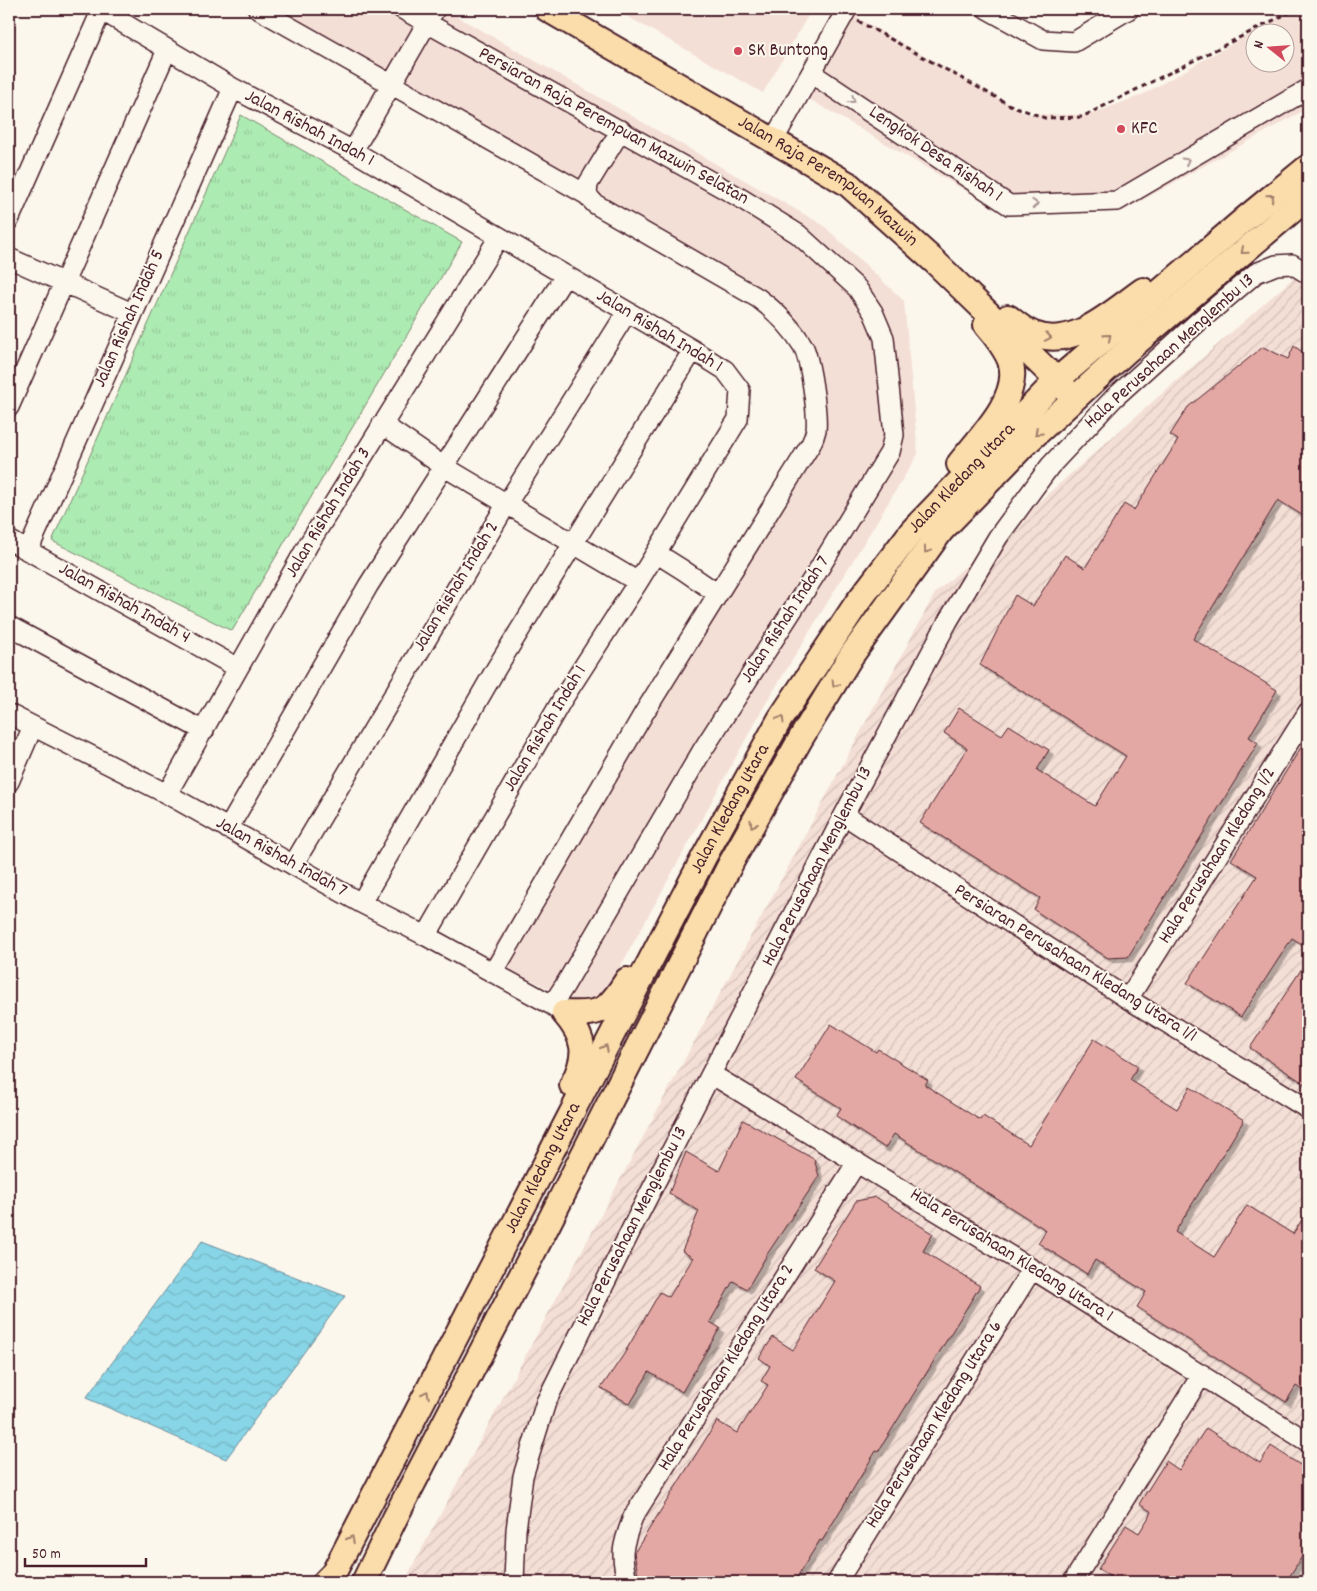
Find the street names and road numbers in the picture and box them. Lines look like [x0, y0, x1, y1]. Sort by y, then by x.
street label: Persiaran Raja Perempuan Mazwin Selatan [473, 41, 753, 213]
street label: Jalan Rishah Indah 1 [239, 83, 379, 175]
street label: Lengkok Desa Rishah 1 [863, 100, 1007, 210]
street label: Jalan Raja Perempuan Mazwin [732, 109, 924, 254]
street label: Jalan Rishah Indah 5 [88, 246, 172, 392]
street label: Hala Perusahaan Menglembu 13 [1079, 268, 1261, 436]
street label: Jalan Rishah Indah 1 [591, 283, 727, 381]
street label: Jalan Kledang Utara [902, 417, 1023, 540]
street label: Jalan Rishah Indah 3 [279, 443, 379, 583]
street label: Jalan Rishah Indah 2 [407, 517, 507, 657]
street label: Jalan Rishah Indah 7 [735, 551, 837, 689]
street label: Jalan Rishah Indah 4 [53, 557, 195, 651]
street label: Jalan Rishah Indah 1 [497, 661, 595, 797]
street label: Jalan Kledang Utara [684, 738, 778, 879]
street label: Hala Perusahaan Menglembu 13 [756, 762, 880, 972]
street label: Hala Perusahaan Kledang 1/2 [1152, 762, 1284, 950]
street label: Jalan Rishah Indah 7 [210, 811, 352, 905]
street label: Persiaran Perusahaan Kledang Utara 1/1 [948, 878, 1202, 1050]
street label: Jalan Kledang Utara [498, 1097, 589, 1238]
street label: Hala Perusahaan Menglembu 13 [571, 1122, 695, 1332]
street label: Hala Perusahaan Kledang Utara 1 [904, 1182, 1118, 1330]
street label: Hala Perusahaan Kledang Utara 2 [652, 1259, 802, 1477]
street label: Hala Perusahaan Kledang Utara 6 [860, 1316, 1010, 1534]

